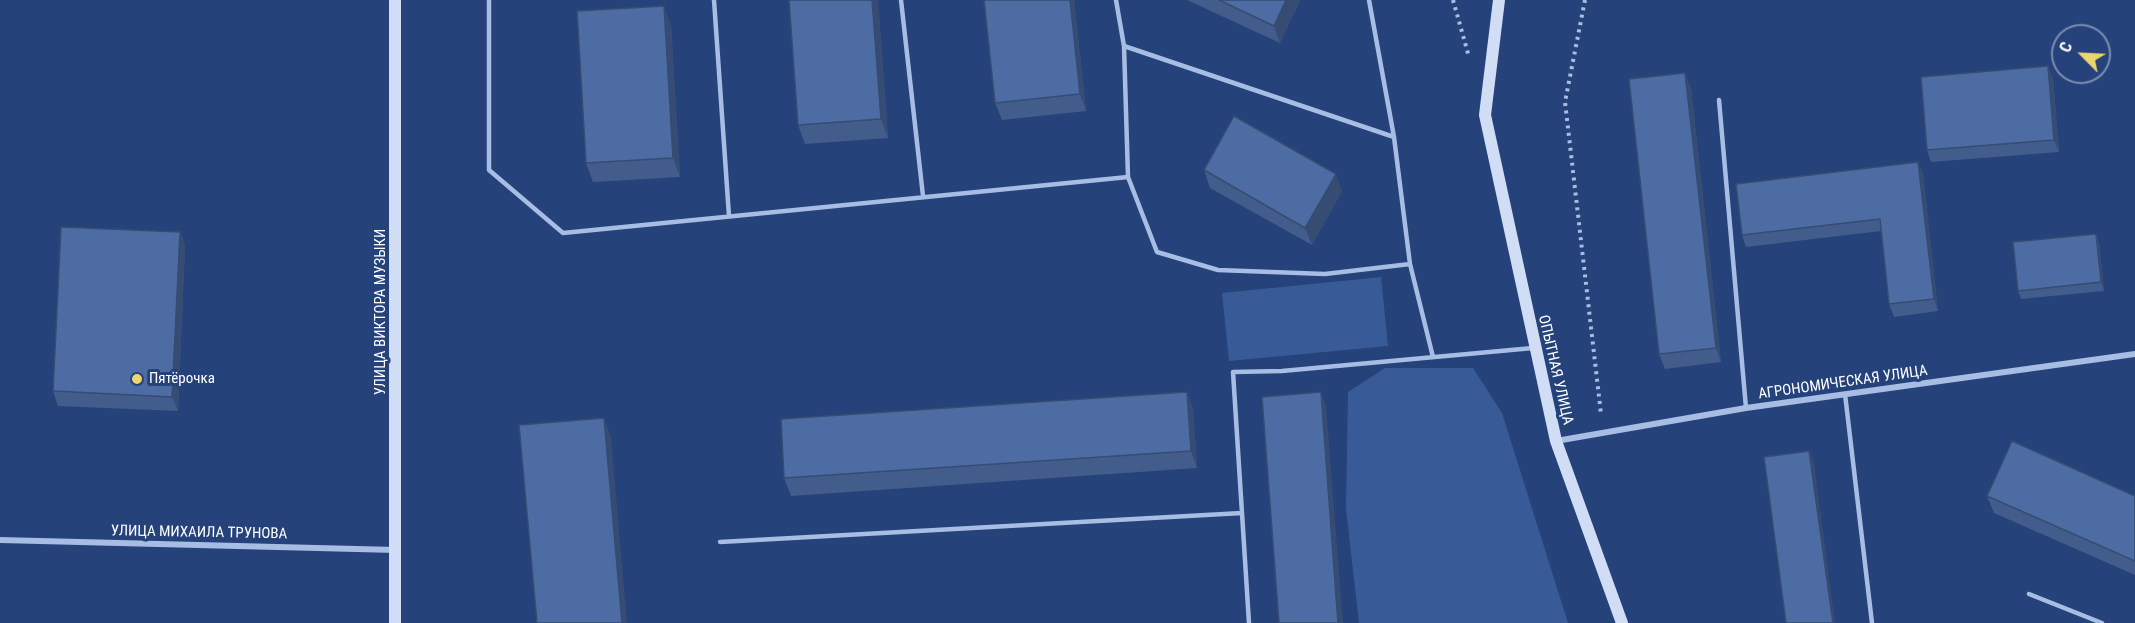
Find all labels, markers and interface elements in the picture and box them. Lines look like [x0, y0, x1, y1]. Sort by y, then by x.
north arrow [2051, 24, 2111, 84]
text: С [2055, 39, 2076, 55]
street label: УЛИЦА ВИКТОРА МУЗЫКИ [372, 229, 390, 395]
street label: ОПЫТНАЯ УЛИЦА [1534, 313, 1576, 427]
street label: АГРОНОМИЧЕСКАЯ УЛИЦА [1757, 362, 1929, 404]
place label: Пятёрочка [149, 370, 215, 388]
marker: Пятёрочка [130, 372, 144, 386]
street label: УЛИЦА МИХАИЛА ТРУНОВА [111, 522, 287, 544]

